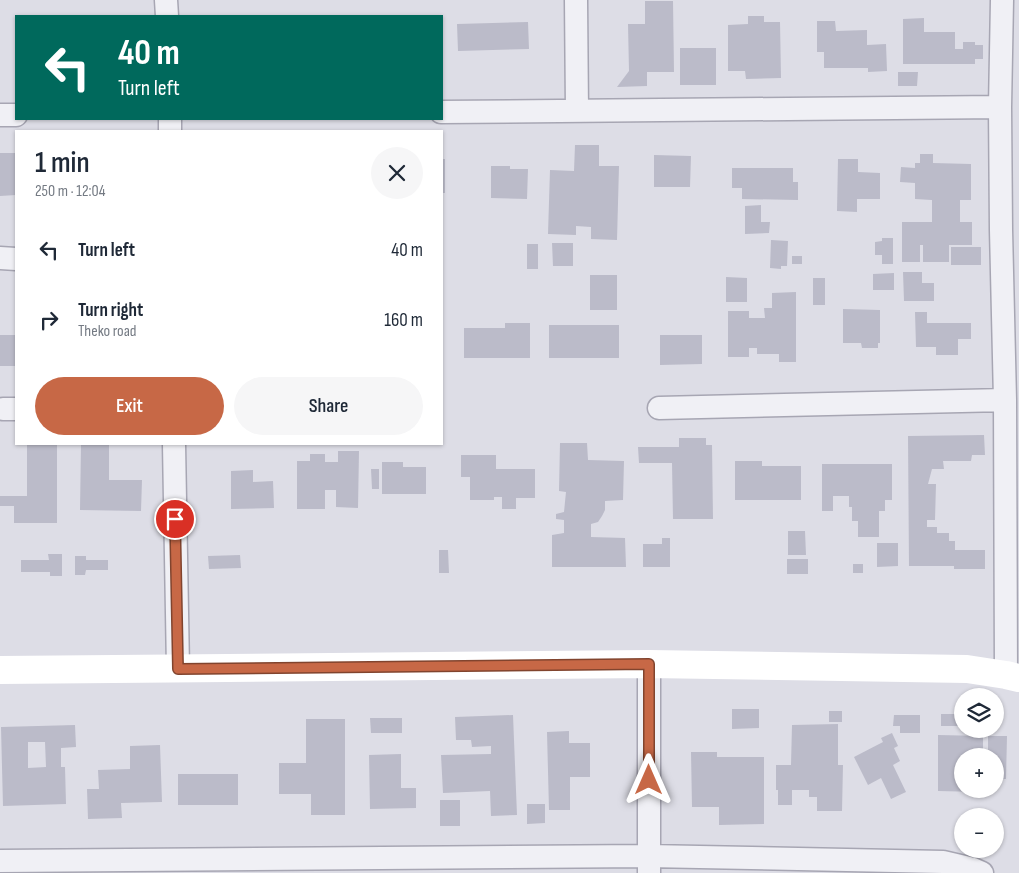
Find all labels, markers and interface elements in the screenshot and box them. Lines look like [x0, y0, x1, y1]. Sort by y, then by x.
text: 40 m [118, 32, 180, 75]
icon: left [35, 35, 100, 100]
text: Turn left [118, 75, 180, 102]
text: 1 min [35, 145, 90, 181]
button: close [371, 147, 423, 199]
text: 250 m · 12:04 [35, 182, 105, 201]
icon: left [35, 236, 63, 264]
text: Turn left [78, 239, 135, 262]
text: 40 m [391, 239, 423, 262]
text: Turn right [78, 299, 143, 322]
icon: right [35, 306, 63, 334]
text: 160 m [384, 309, 423, 332]
text: Theko road [78, 322, 136, 341]
button: Exit [35, 377, 224, 435]
button: Share [234, 377, 423, 435]
pin [154, 498, 196, 540]
icon: arrive [161, 505, 189, 533]
map controls [954, 688, 1004, 858]
button: layers [954, 688, 1004, 738]
button: + [954, 748, 1004, 798]
position arrow [622, 753, 674, 805]
button: − [954, 808, 1004, 858]

